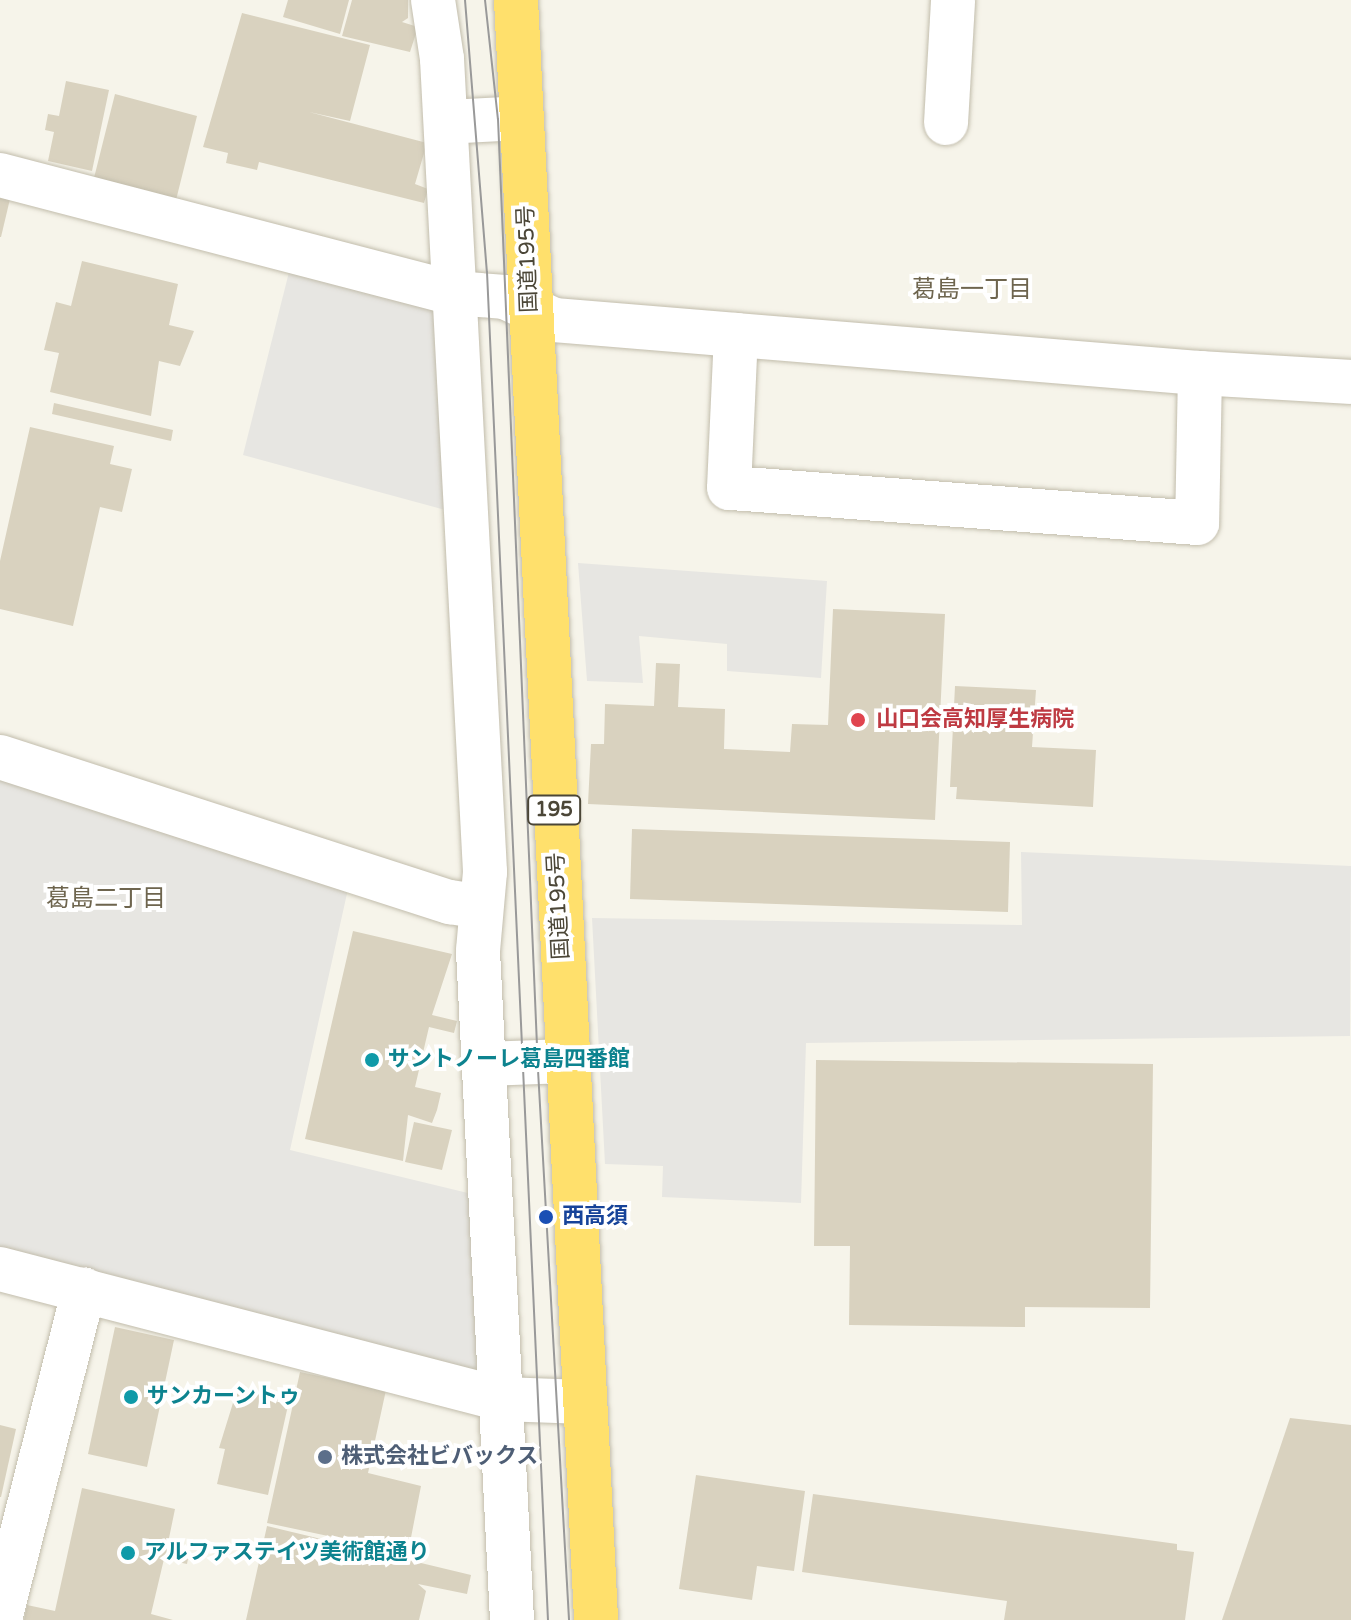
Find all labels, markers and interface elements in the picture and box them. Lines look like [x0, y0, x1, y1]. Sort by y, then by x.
street label: 国道195号 [513, 205, 543, 313]
district label: 葛島一丁目 [912, 276, 1032, 304]
place label: 山口会高知厚生病院 [876, 707, 1074, 733]
marker: 山口会高知厚生病院 [847, 709, 869, 731]
road number: 195 [526, 794, 582, 826]
street label: 国道195号 [543, 852, 575, 960]
district label: 葛島二丁目 [46, 885, 166, 913]
place label: サントノーレ葛島四番館 [388, 1047, 630, 1073]
marker: サントノーレ葛島四番館 [363, 1051, 381, 1069]
place label: 西高須 [562, 1204, 628, 1230]
marker: 西高須 [537, 1208, 555, 1226]
place label: サンカーントゥ [147, 1384, 301, 1410]
marker: サンカーントゥ [122, 1388, 140, 1406]
place label: 株式会社ビバックス [341, 1444, 539, 1470]
marker: 株式会社ビバックス [316, 1448, 334, 1466]
place label: アルファステイツ美術館通り [144, 1540, 430, 1566]
marker: アルファステイツ美術館通り [119, 1544, 137, 1562]

